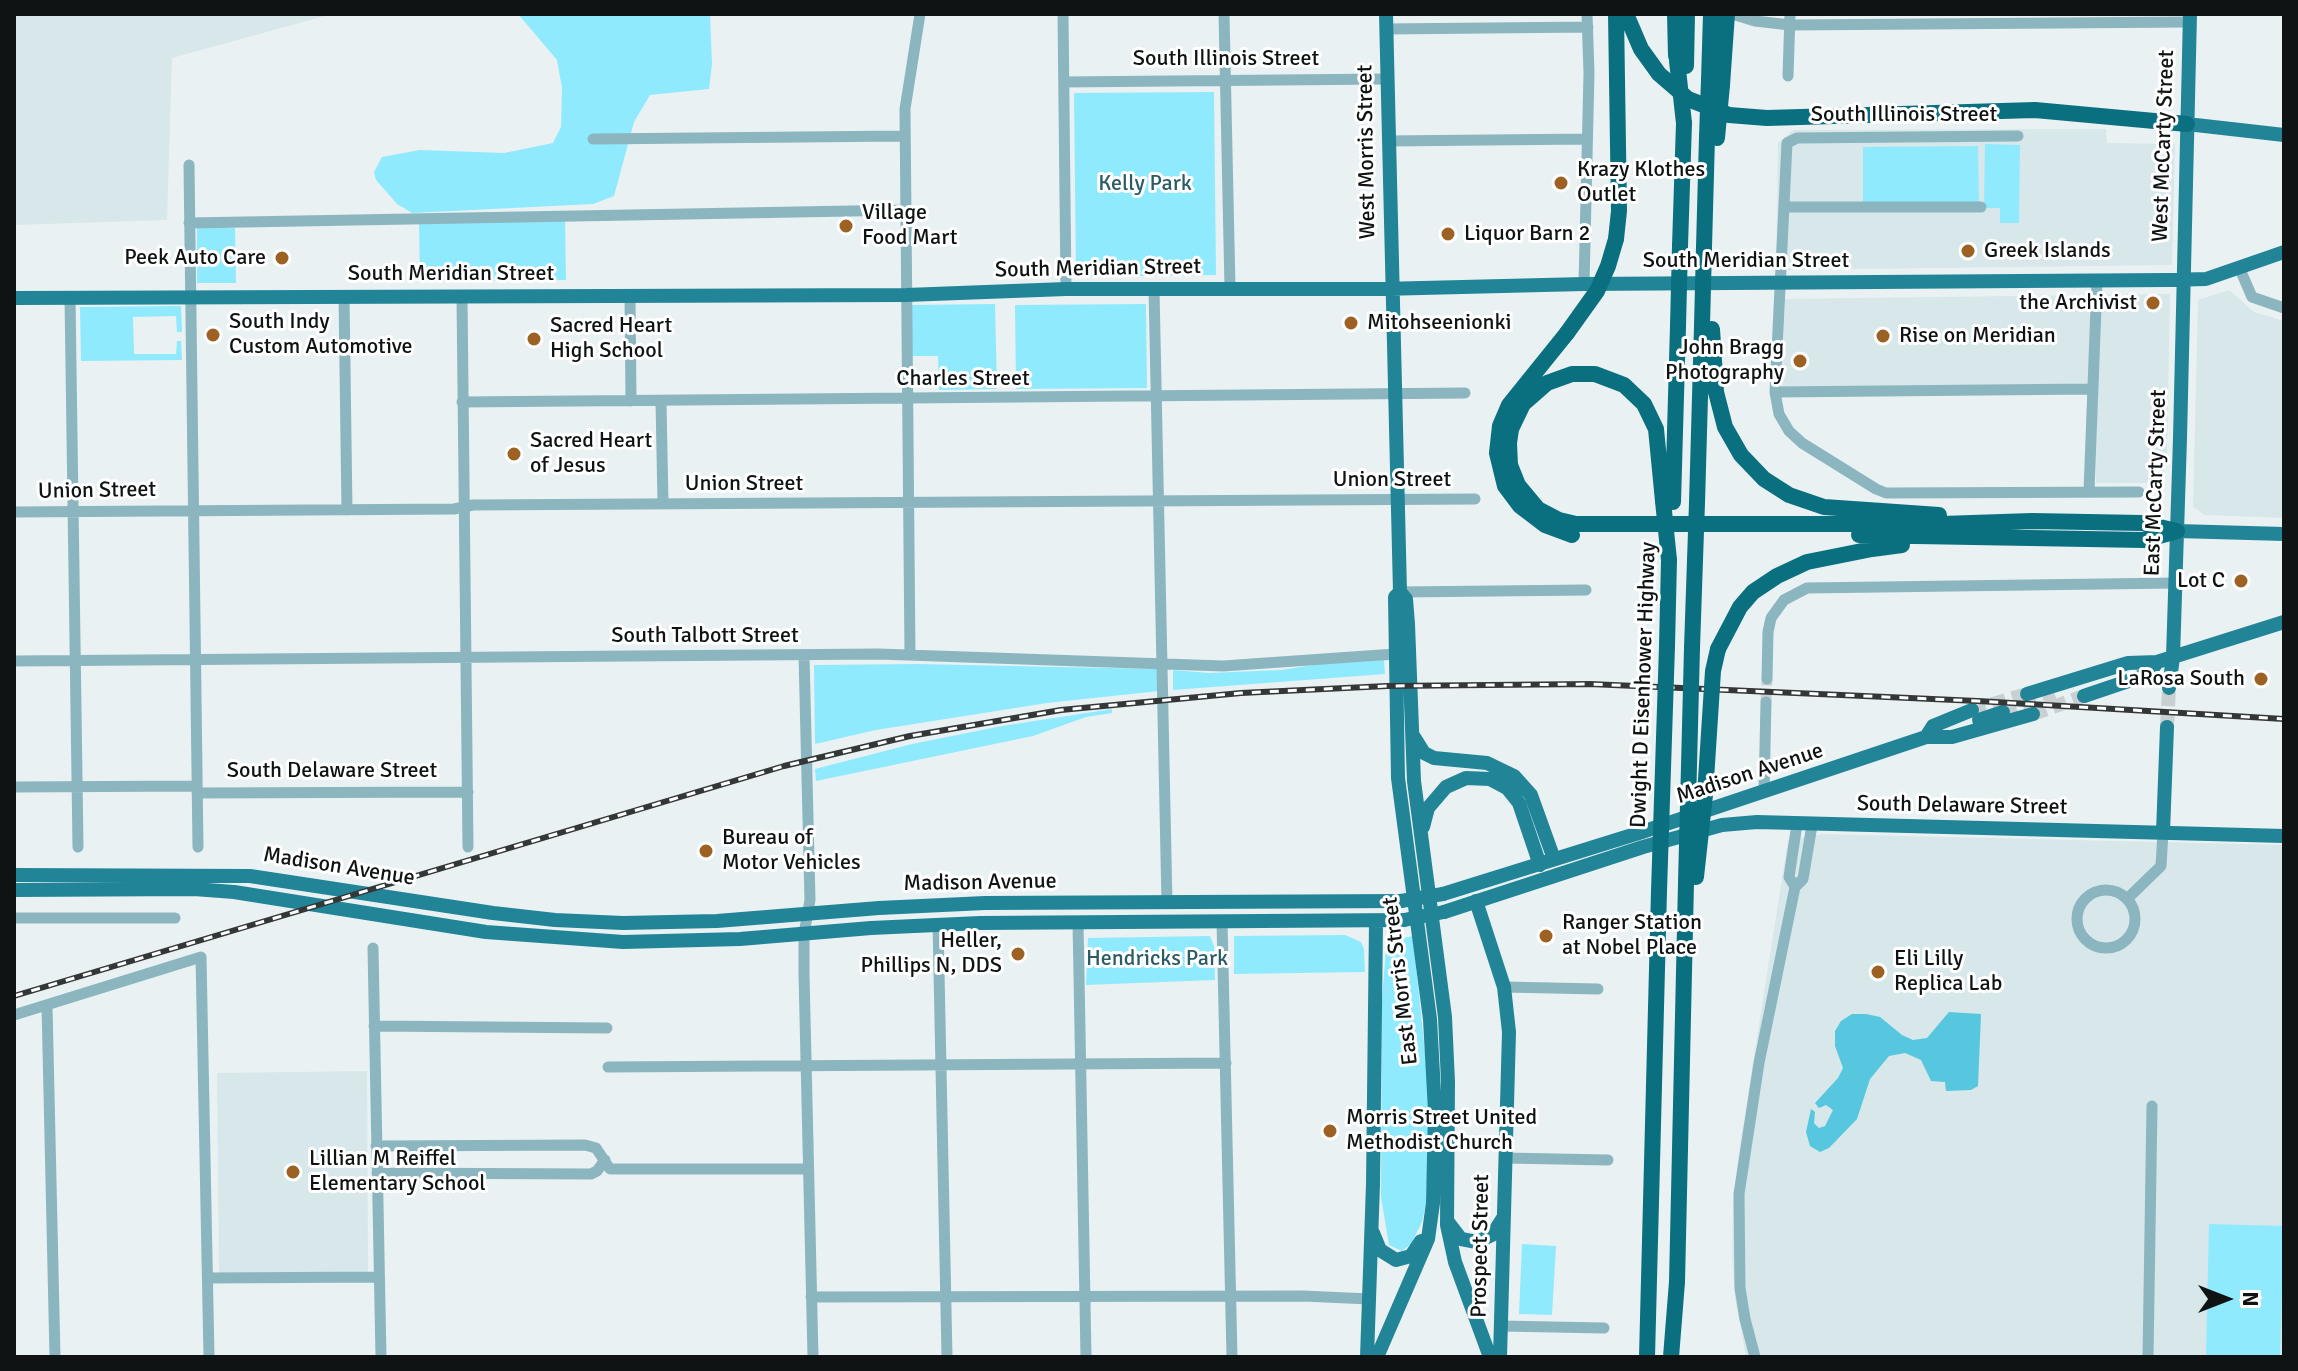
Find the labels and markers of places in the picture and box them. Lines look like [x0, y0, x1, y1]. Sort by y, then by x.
place label: Krazy Klothes Outlet [1577, 157, 1705, 208]
marker: Krazy Klothes Outlet [1552, 174, 1570, 192]
place label: Village Food Mart [862, 200, 957, 252]
marker: Village Food Mart [837, 217, 855, 235]
place label: Liquor Barn 2 [1464, 221, 1590, 247]
marker: Liquor Barn 2 [1439, 225, 1457, 243]
place label: Greek Islands [1984, 238, 2111, 264]
marker: Greek Islands [1959, 242, 1977, 260]
place label: Peek Auto Care [124, 245, 266, 271]
marker: Peek Auto Care [273, 249, 291, 267]
place label: the Archivist [2019, 290, 2137, 316]
marker: the Archivist [2144, 294, 2162, 312]
place label: South Indy Custom Automotive [229, 309, 412, 360]
place label: Mitohseenionki [1367, 310, 1511, 336]
place label: Sacred Heart High School [550, 313, 672, 364]
marker: Mitohseenionki [1342, 314, 1360, 332]
place label: Rise on Meridian [1899, 323, 2056, 349]
marker: South Indy Custom Automotive [204, 326, 222, 344]
marker: Rise on Meridian [1874, 327, 1892, 345]
marker: Sacred Heart High School [525, 330, 543, 348]
place label: John Bragg Photography [1665, 335, 1784, 386]
marker: John Bragg Photography [1791, 352, 1809, 370]
place label: Sacred Heart of Jesus [530, 428, 652, 480]
marker: Sacred Heart of Jesus [505, 445, 523, 463]
place label: Lot C [2177, 568, 2225, 594]
marker: Lot C [2232, 572, 2250, 590]
place label: LaRosa South [2117, 666, 2245, 692]
marker: LaRosa South [2252, 670, 2270, 688]
place label: Bureau of Motor Vehicles [722, 825, 861, 876]
marker: Bureau of Motor Vehicles [697, 842, 715, 860]
place label: Ranger Station at Nobel Place [1562, 910, 1702, 962]
marker: Ranger Station at Nobel Place [1537, 927, 1555, 945]
place label: Heller, Phillips N, DDS [860, 928, 1002, 980]
marker: Heller, Phillips N, DDS [1009, 945, 1027, 963]
place label: Eli Lilly Replica Lab [1894, 946, 2002, 998]
marker: Eli Lilly Replica Lab [1869, 963, 1887, 981]
place label: Morris Street United Methodist Church [1346, 1105, 1537, 1156]
marker: Morris Street United Methodist Church [1321, 1122, 1339, 1140]
place label: Lillian M Reiffel Elementary School [309, 1146, 486, 1198]
marker: Lillian M Reiffel Elementary School [284, 1163, 302, 1181]

